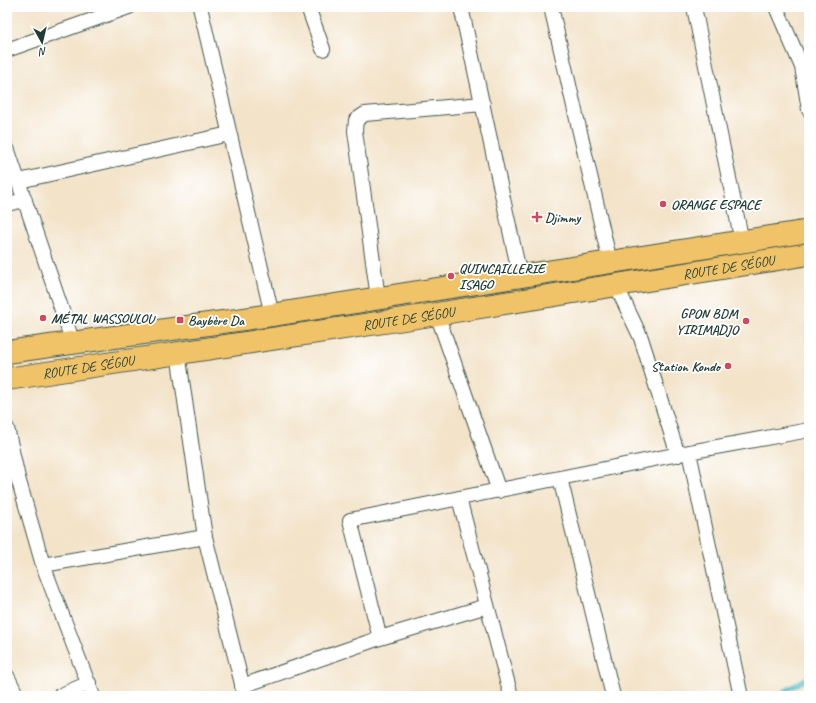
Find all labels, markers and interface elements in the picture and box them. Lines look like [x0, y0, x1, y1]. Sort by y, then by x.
north arrow [22, 22, 62, 62]
text: N [37, 44, 48, 60]
place label: ORANGE ESPACE [671, 196, 762, 213]
marker: ORANGE ESPACE [658, 199, 668, 209]
place label: Djimmy [545, 209, 582, 226]
marker: Djimmy [532, 212, 542, 222]
street label: ROUTE DE SÉGOU [681, 251, 777, 283]
place label: QUINCAILLERIE ISAGO [459, 260, 547, 293]
marker: QUINCAILLERIE ISAGO [446, 271, 456, 281]
street label: ROUTE DE SÉGOU [362, 303, 458, 334]
place label: GPON BDM YIRIMADJO [676, 305, 740, 338]
place label: MÉTAL WASSOULOU [51, 310, 156, 327]
place label: Baybère Da [188, 312, 245, 329]
marker: MÉTAL WASSOULOU [38, 313, 48, 323]
marker: Baybère Da [175, 315, 185, 325]
marker: GPON BDM YIRIMADJO [741, 316, 751, 326]
street label: ROUTE DE SÉGOU [41, 351, 137, 382]
place label: Station Kondo [651, 358, 722, 375]
marker: Station Kondo [723, 361, 733, 371]

